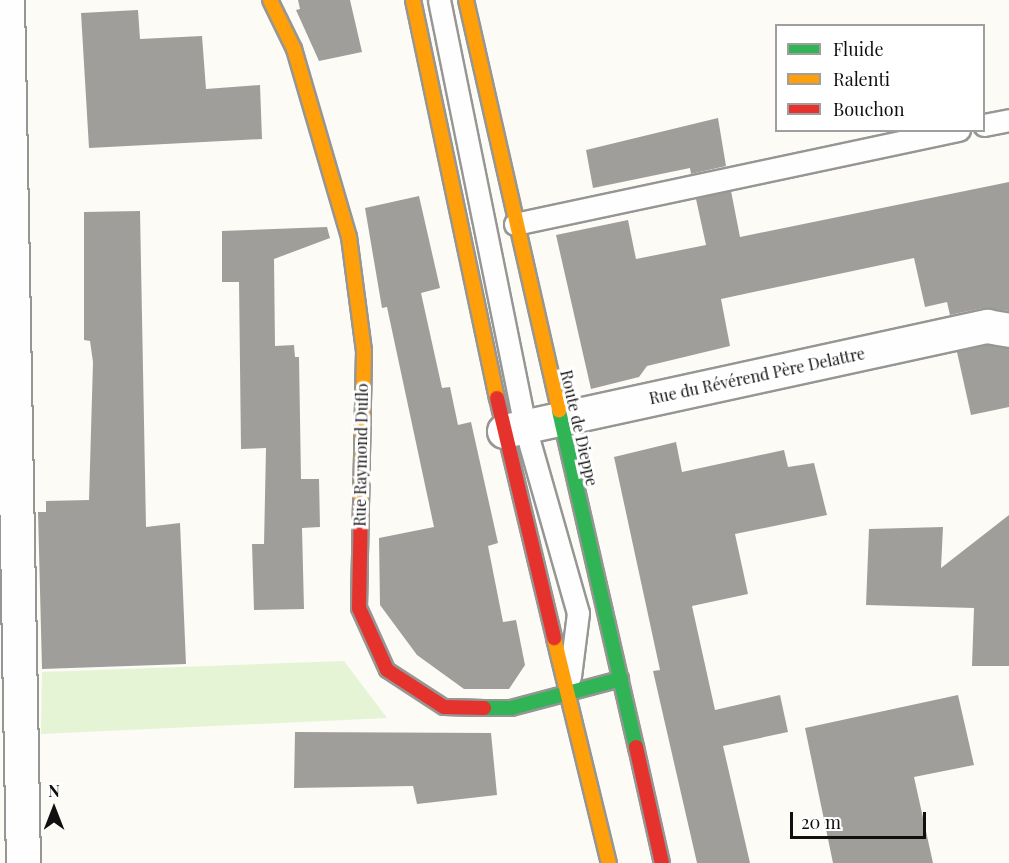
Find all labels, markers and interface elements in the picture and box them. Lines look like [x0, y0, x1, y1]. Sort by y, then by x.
legend [775, 24, 985, 132]
text: Fluide [833, 37, 884, 61]
text: Ralenti [833, 67, 890, 91]
text: Bouchon [833, 97, 904, 121]
street label: Rue du Révérend Père Delattre [647, 344, 867, 408]
street label: Route de Dieppe [556, 368, 602, 488]
street label: Rue Raymond Duflo [350, 383, 372, 527]
north arrow [24, 779, 84, 839]
text: N [48, 780, 60, 801]
scale bar [793, 800, 930, 838]
text: 20 m [801, 810, 841, 834]

